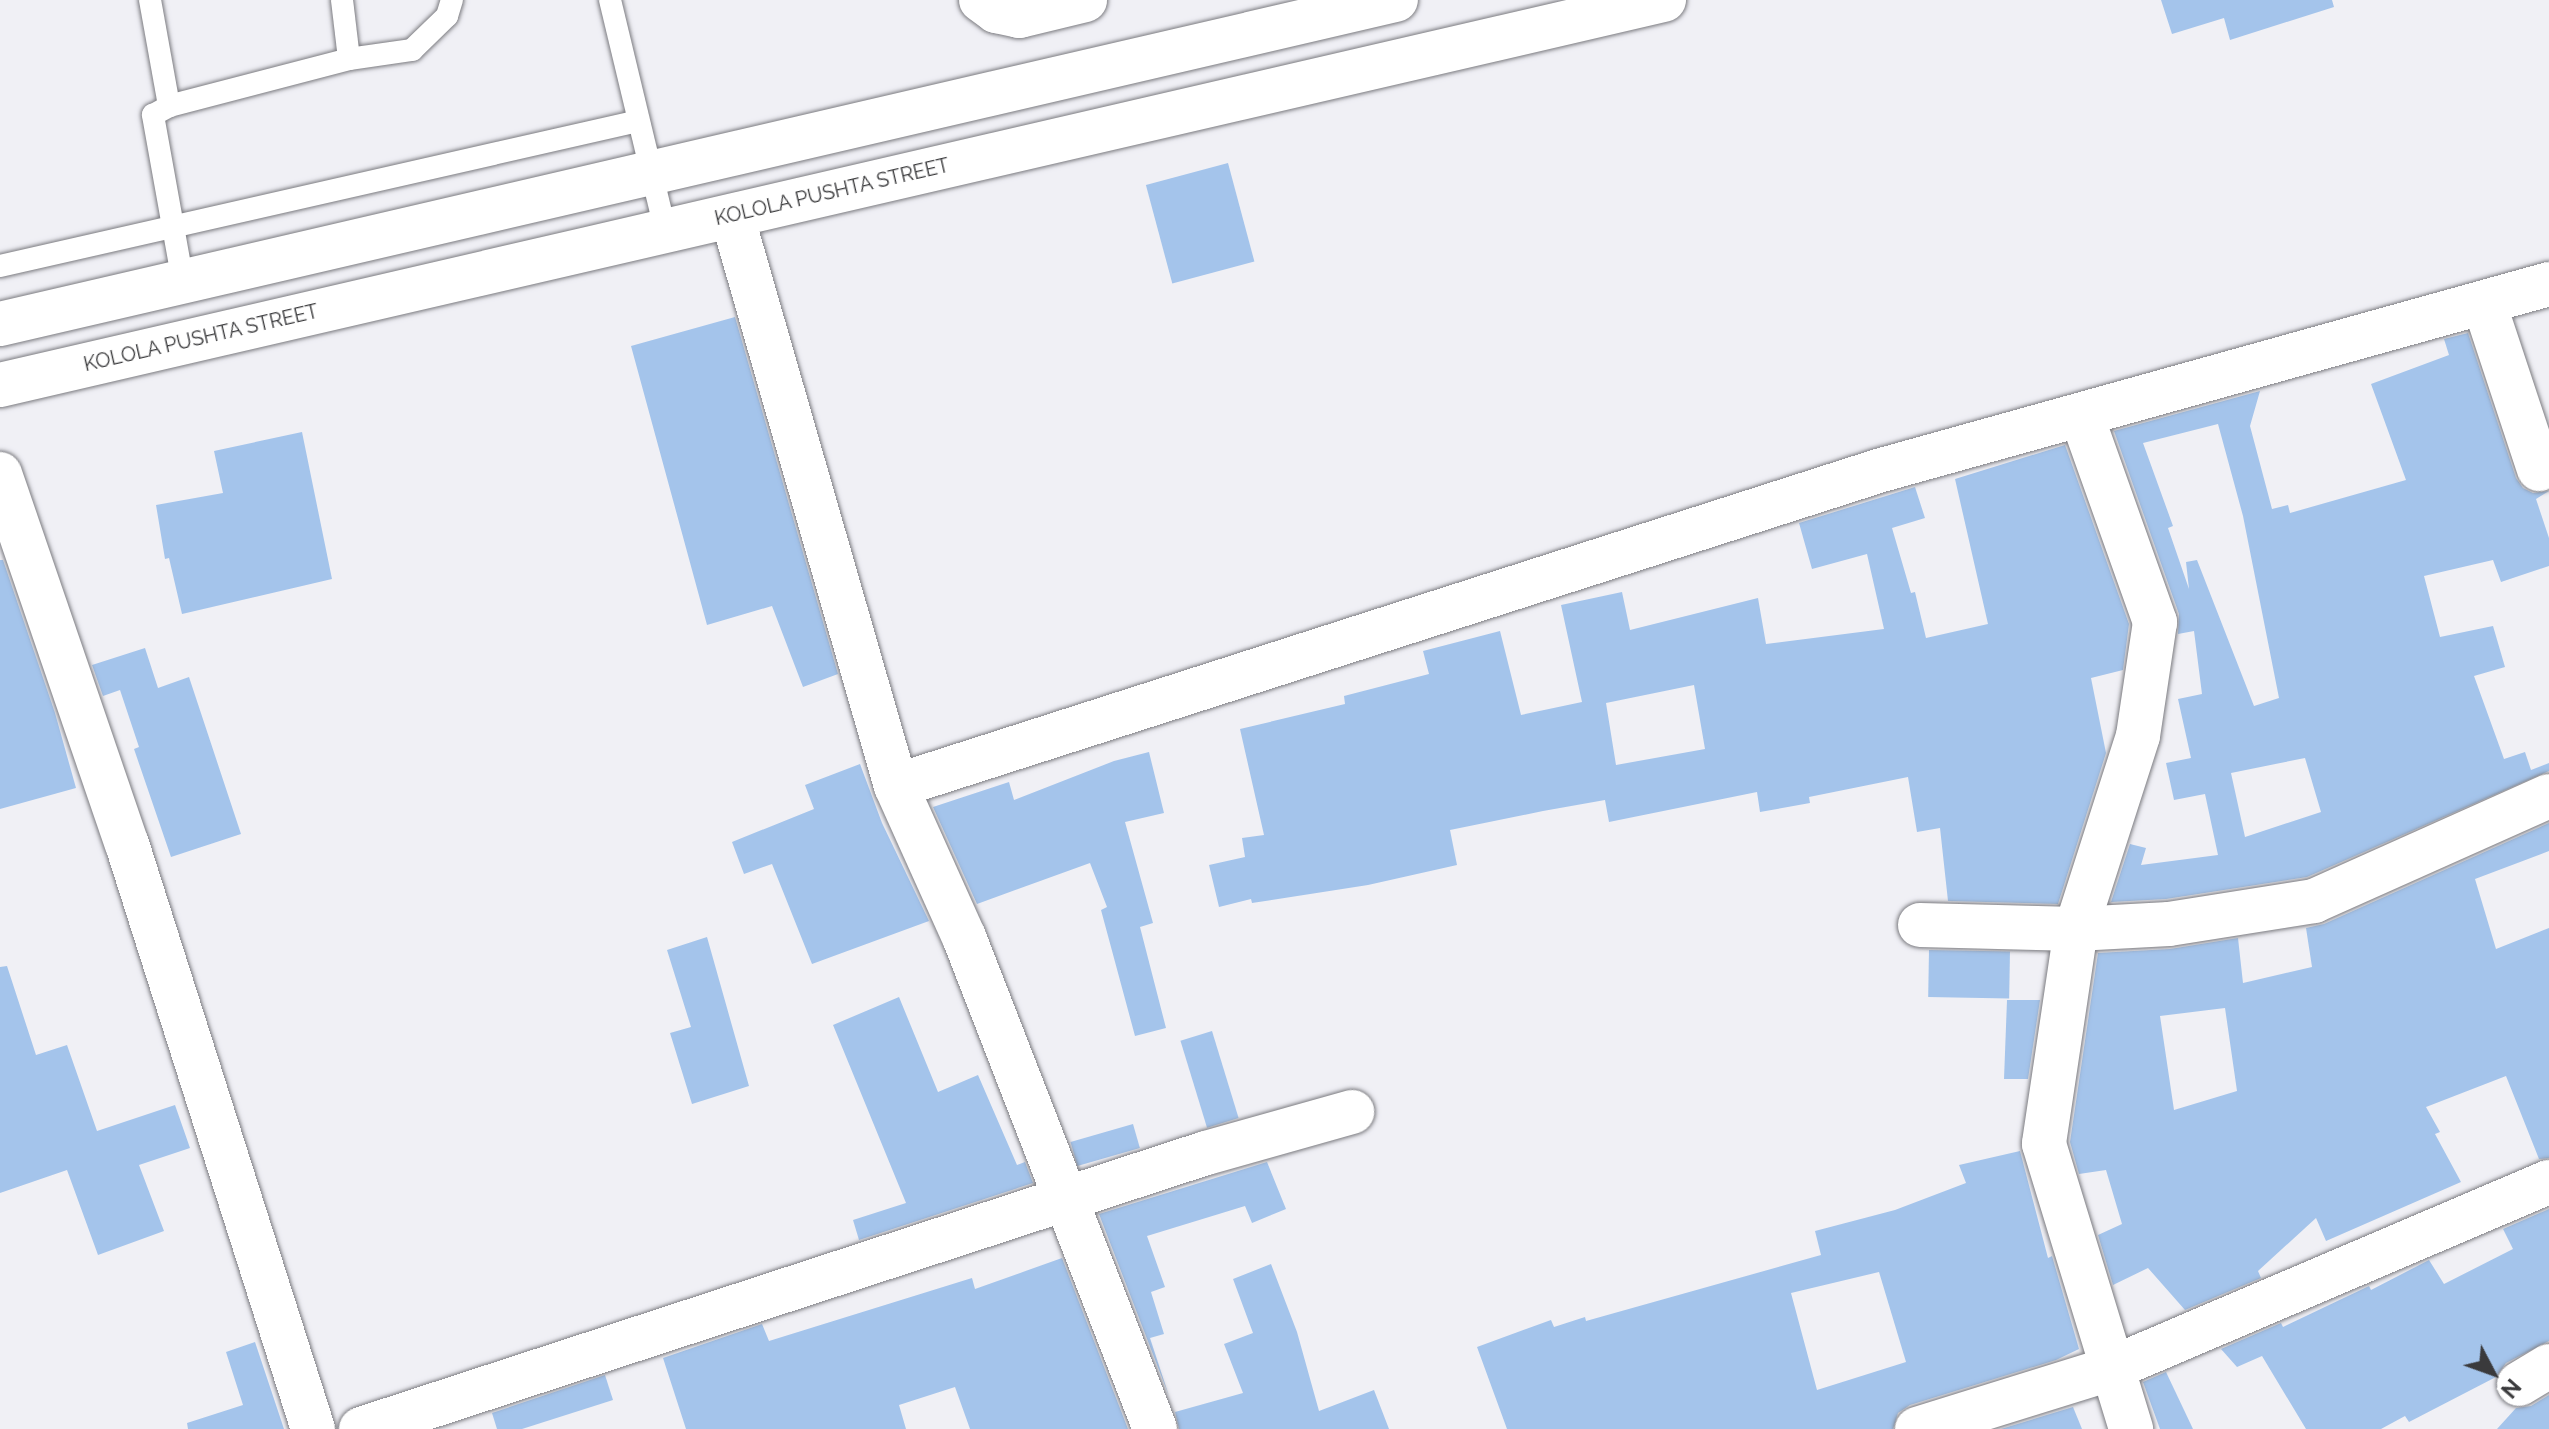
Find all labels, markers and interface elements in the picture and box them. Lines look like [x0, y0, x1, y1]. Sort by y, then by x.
street label: KOLOLA PUSHTA STREET [712, 153, 952, 231]
street label: KOLOLA PUSHTA STREET [81, 299, 321, 377]
north arrow [2453, 1333, 2533, 1413]
text: N [2496, 1374, 2526, 1404]

